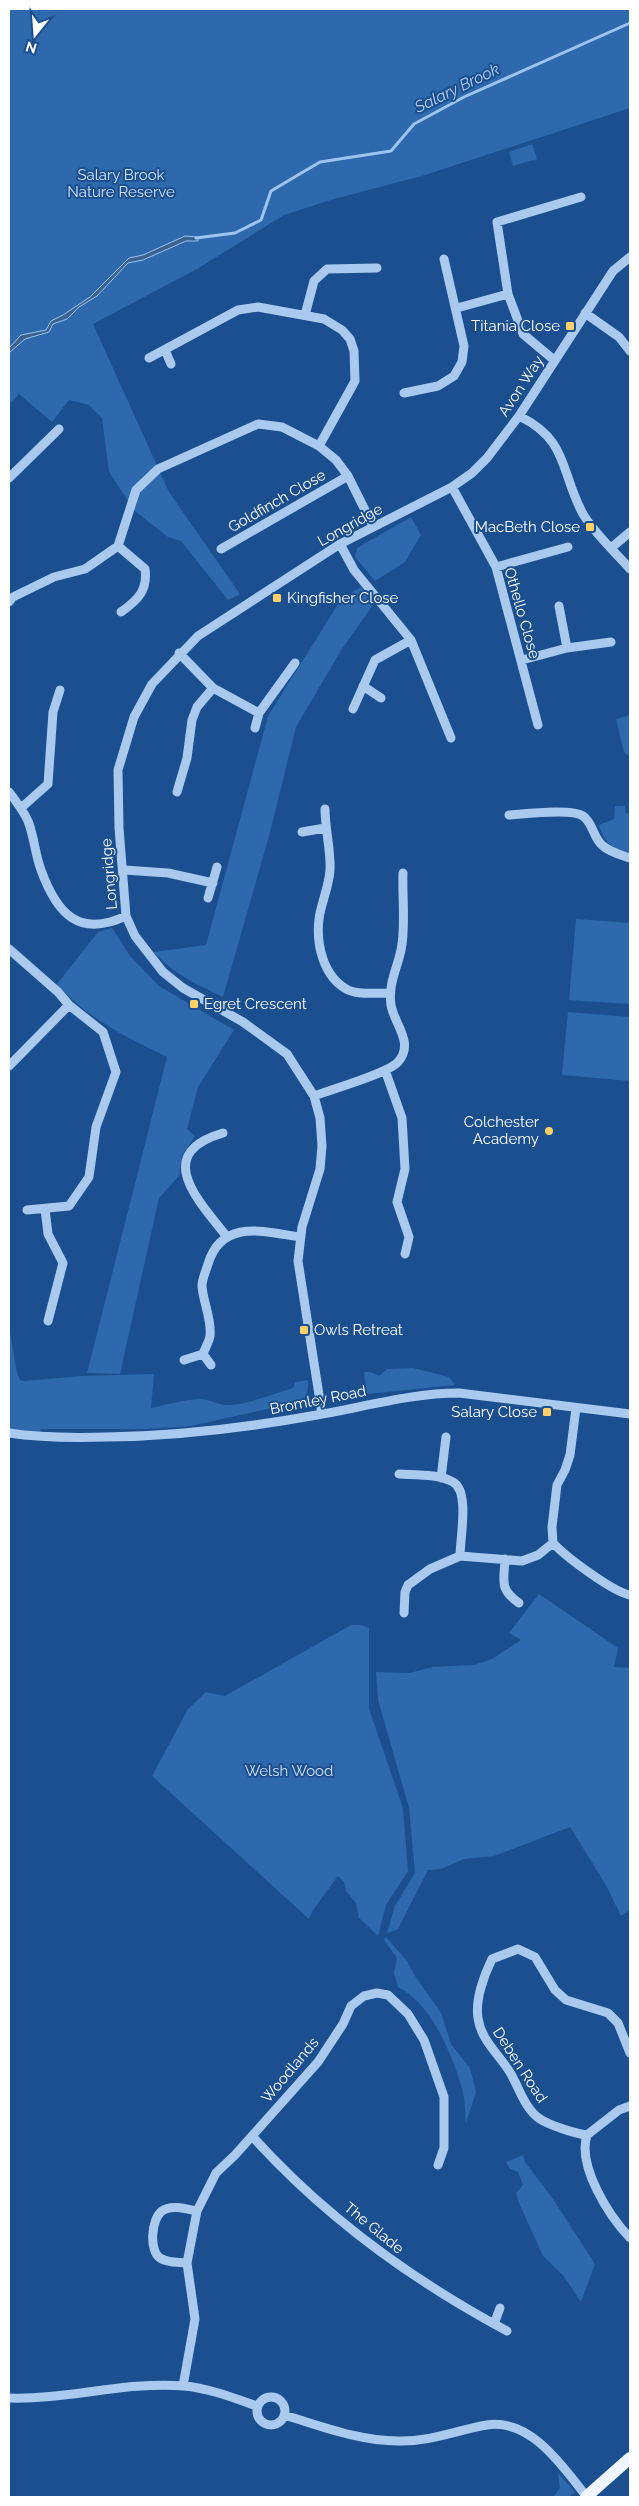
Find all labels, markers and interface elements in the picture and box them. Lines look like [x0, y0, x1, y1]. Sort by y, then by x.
north arrow [10, 10, 60, 60]
text: N [24, 38, 39, 57]
water label: Salary Brook [411, 59, 503, 117]
park label: Salary Brook Nature Reserve [67, 166, 175, 201]
place label: Titania Close [471, 317, 560, 335]
marker: Titania Close [564, 320, 576, 332]
street label: Avon Way [495, 352, 547, 420]
street label: Goldfinch Close [225, 466, 329, 536]
street label: Longridge [314, 500, 386, 550]
place label: MacBeth Close [475, 518, 580, 536]
marker: MacBeth Close [584, 521, 596, 533]
street label: Othello Close [500, 565, 544, 661]
place label: Kingfisher Close [287, 589, 399, 607]
marker: Kingfisher Close [271, 592, 283, 604]
street label: Longridge [97, 837, 121, 910]
place label: Egret Crescent [204, 995, 307, 1013]
marker: Egret Crescent [188, 998, 200, 1010]
place label: Colchester Academy [464, 1113, 540, 1148]
marker: Colchester Academy [543, 1125, 555, 1137]
place label: Owls Retreat [314, 1321, 403, 1339]
marker: Owls Retreat [298, 1324, 310, 1336]
street label: Bromley Road [268, 1382, 368, 1418]
place label: Salary Close [451, 1403, 537, 1421]
marker: Salary Close [541, 1406, 553, 1418]
park label: Welsh Wood [245, 1762, 333, 1780]
street label: Deben Road [489, 2024, 551, 2106]
street label: Woodlands [258, 2034, 322, 2106]
street label: The Glade [340, 2198, 408, 2258]

